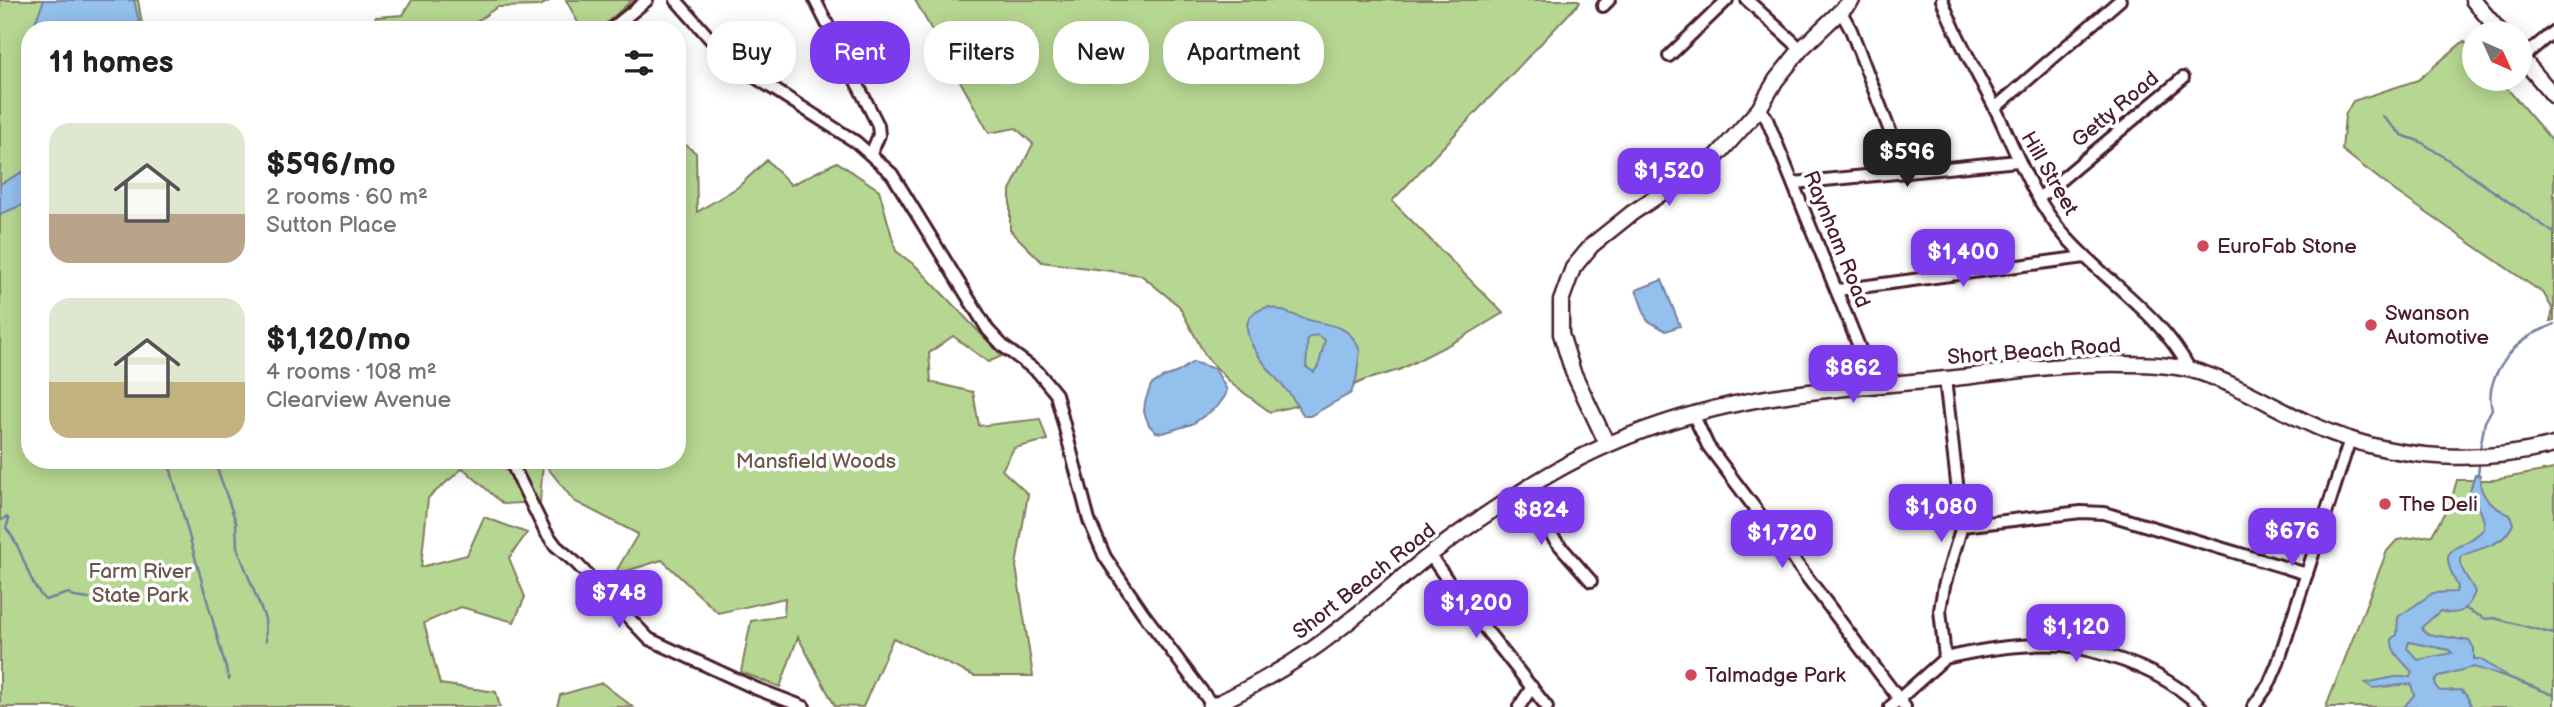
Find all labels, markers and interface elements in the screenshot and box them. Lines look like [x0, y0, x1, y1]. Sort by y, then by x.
chip: Buy [707, 21, 796, 84]
chip: Rent [810, 21, 910, 84]
chip: Filters [924, 21, 1039, 84]
chip: New [1053, 21, 1149, 84]
chip: Apartment [1163, 21, 1324, 84]
north arrow [2462, 21, 2532, 91]
map controls [2462, 21, 2532, 91]
icon: filters [620, 44, 658, 82]
text: 11 homes [49, 45, 173, 81]
street label: Getty Road [2067, 66, 2164, 153]
street label: Hill Street [2016, 127, 2084, 220]
pin: $596 [1866, 130, 1948, 189]
text: $596 [1879, 138, 1935, 166]
text: $596/mo [266, 147, 396, 183]
pin: $1,520 [1612, 148, 1726, 208]
icon: home [105, 151, 189, 235]
text: $1,520 [1634, 157, 1704, 185]
street label: Raynham Road [1798, 167, 1875, 311]
text: 2 rooms · 60 m² [266, 183, 428, 211]
text: Sutton Place [266, 211, 397, 239]
pin: $1,400 [1906, 230, 2020, 289]
place label: EuroFab Stone [2217, 234, 2357, 259]
text: $1,400 [1927, 238, 1999, 266]
marker: EuroFab Stone [2195, 238, 2211, 254]
place label: Swanson Automotive [2385, 301, 2489, 350]
marker: Swanson Automotive [2363, 317, 2379, 333]
text: $1,120/mo [266, 322, 411, 358]
icon: home [105, 326, 189, 410]
street label: Short Beach Road [1946, 333, 2122, 370]
pin: $862 [1812, 346, 1894, 405]
text: $862 [1825, 354, 1881, 382]
text: 4 rooms · 108 m² [266, 358, 437, 386]
text: Clearview Avenue [266, 386, 451, 414]
park label: Mansfield Woods [736, 449, 896, 474]
pin: $1,080 [1884, 484, 1998, 544]
pin: $824 [1500, 488, 1582, 547]
place label: The Deli [2399, 492, 2478, 517]
text: $1,080 [1905, 493, 1977, 521]
text: $824 [1513, 496, 1569, 524]
marker: The Deli [2377, 496, 2393, 512]
pin: $676 [2251, 508, 2333, 568]
pin: $1,720 [1725, 510, 1839, 570]
text: $676 [2264, 517, 2320, 545]
street label: Short Beach Road [1288, 518, 1441, 645]
text: $1,720 [1747, 519, 1817, 547]
park label: Farm River State Park [88, 559, 192, 608]
pin: $748 [578, 570, 660, 630]
text: $748 [591, 579, 647, 607]
pin: $1,200 [1419, 580, 1533, 640]
text: $1,200 [1440, 589, 1512, 617]
pin: $1,120 [2019, 604, 2133, 664]
text: $1,120 [2042, 613, 2110, 641]
place label: Talmadge Park [1705, 663, 1846, 688]
marker: Talmadge Park [1683, 667, 1699, 683]

